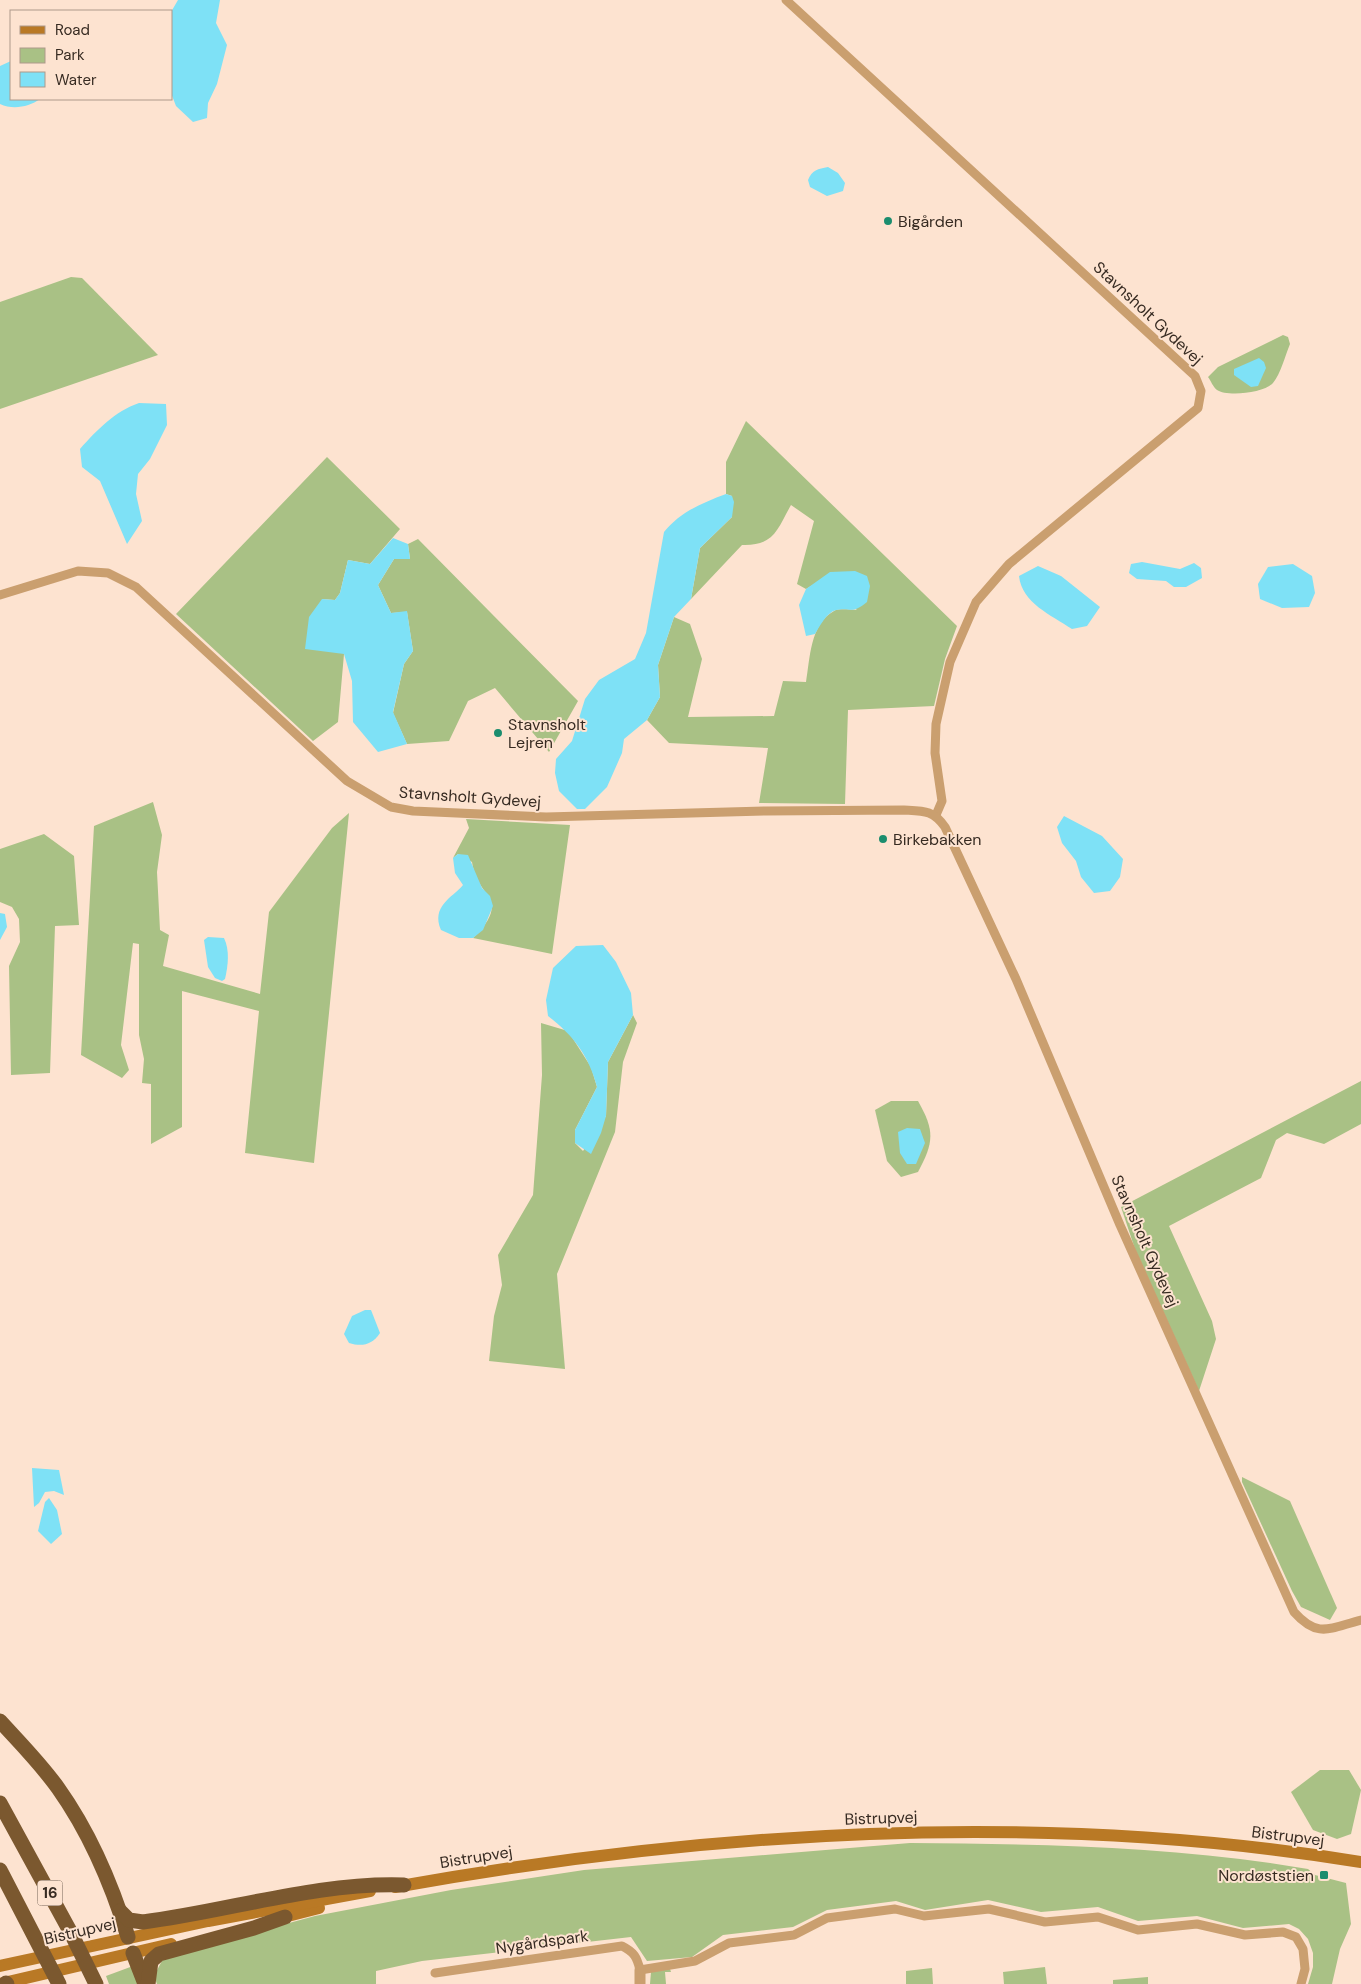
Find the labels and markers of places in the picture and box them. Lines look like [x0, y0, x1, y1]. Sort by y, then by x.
place label: Bigården [898, 211, 963, 232]
marker: Bigården [882, 215, 894, 227]
place label: Stavnsholt Lejren [508, 714, 586, 753]
marker: Stavnsholt Lejren [492, 727, 504, 739]
place label: Birkebakken [893, 829, 982, 850]
marker: Birkebakken [877, 833, 889, 845]
place label: Nordøststien [1218, 1865, 1314, 1886]
marker: Nordøststien [1318, 1869, 1330, 1881]

